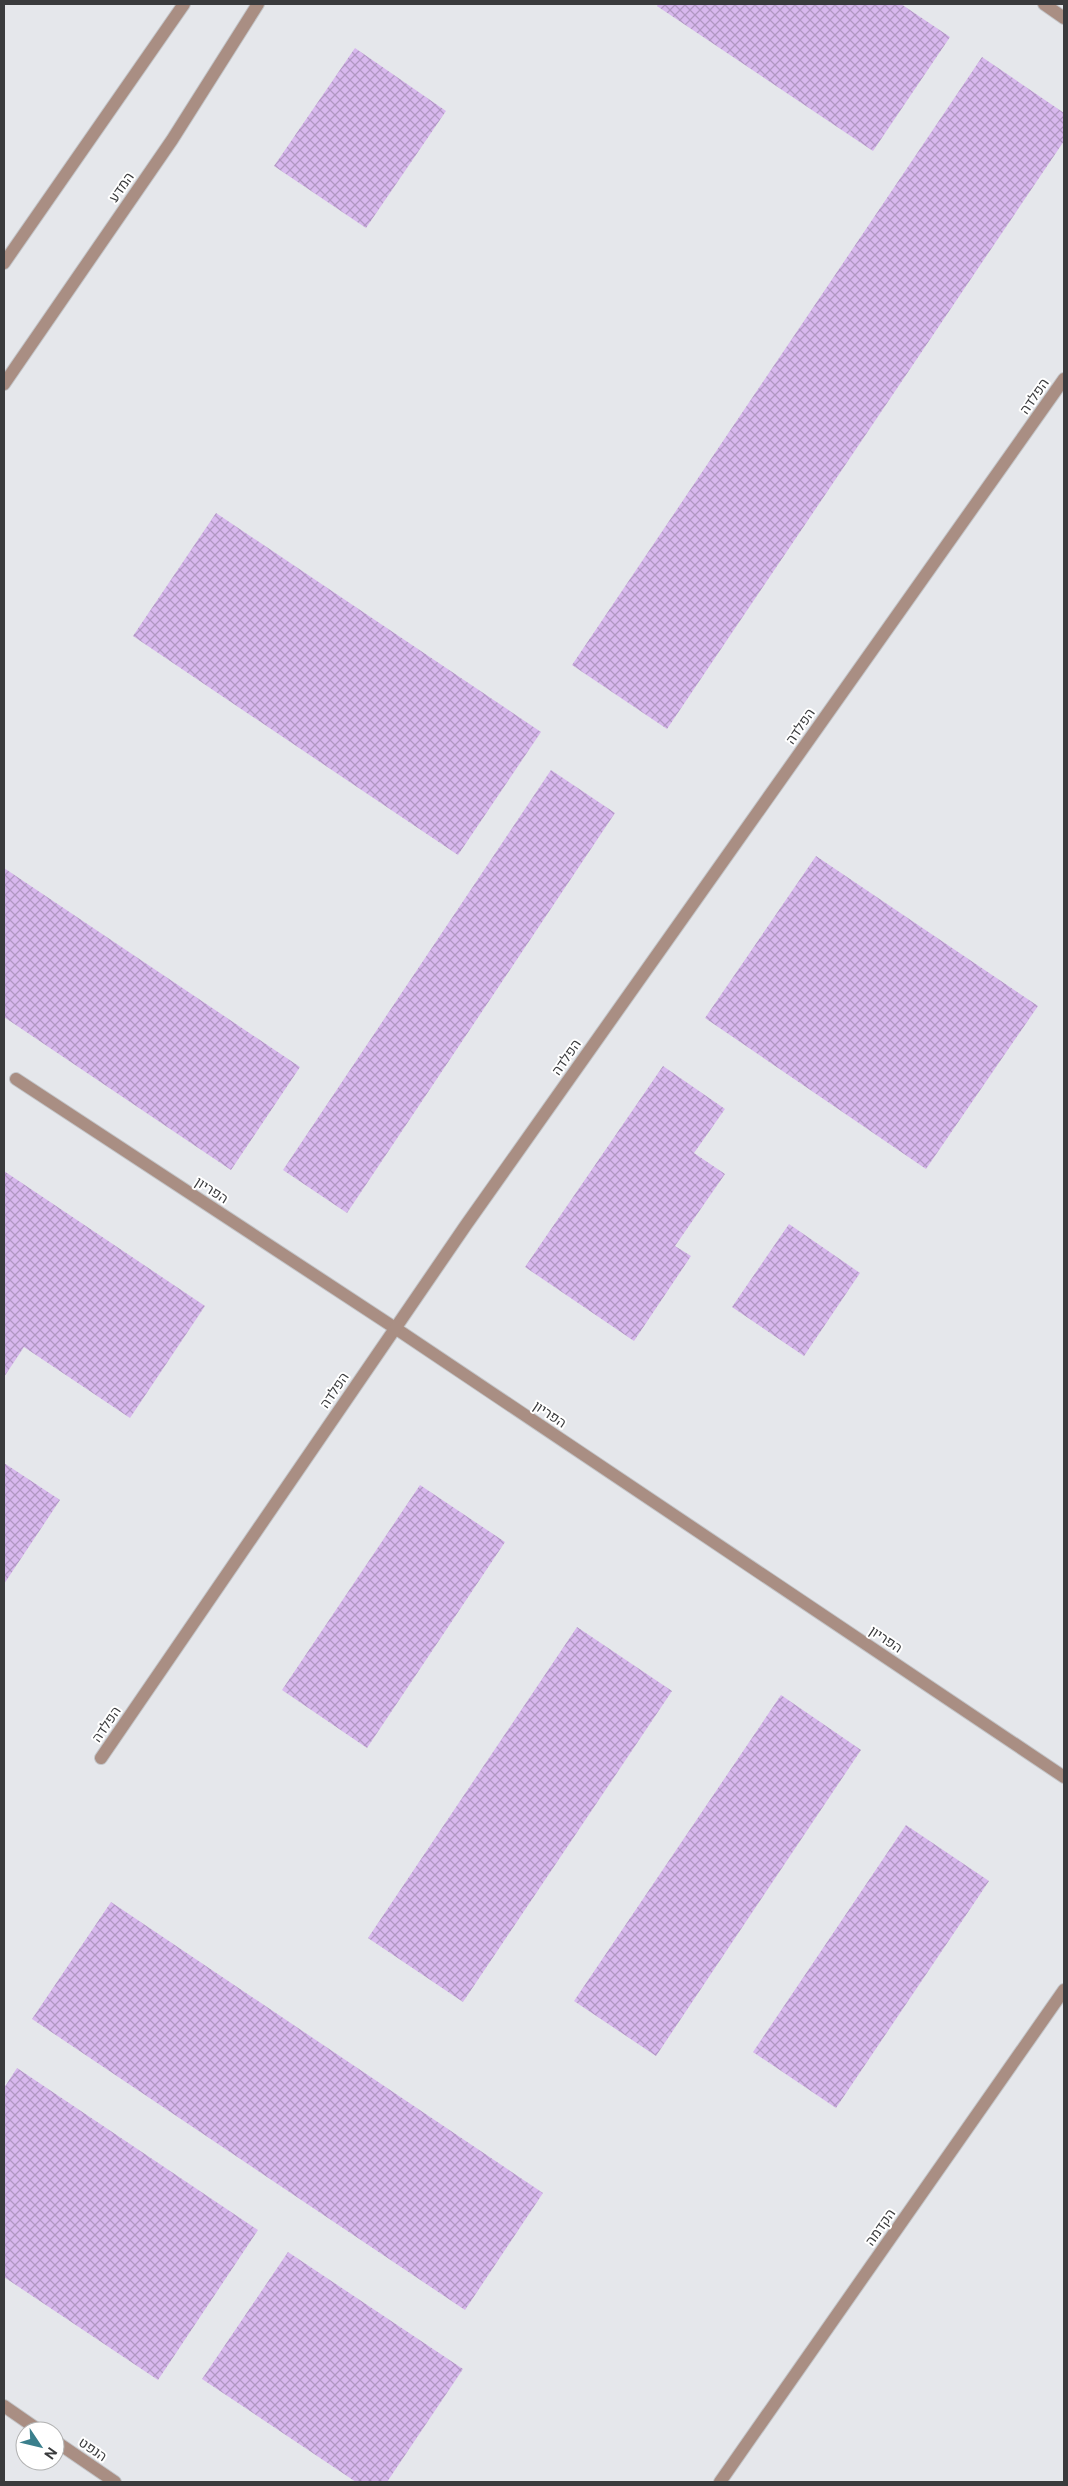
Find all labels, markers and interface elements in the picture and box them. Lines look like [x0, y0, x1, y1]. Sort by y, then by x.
street label: המדע [105, 169, 137, 205]
street label: הפלדה [1016, 375, 1052, 417]
street label: הפלדה [782, 705, 818, 747]
street label: הפלדה [548, 1036, 584, 1078]
street label: הפריון [192, 1173, 232, 1207]
street label: הפלדה [316, 1369, 352, 1411]
street label: הפריון [530, 1397, 570, 1431]
street label: הפריון [866, 1622, 906, 1656]
street label: הפלדה [88, 1703, 124, 1745]
street label: הקדמה [862, 2205, 898, 2249]
north arrow [15, 2421, 65, 2471]
street label: הנפט [76, 2434, 110, 2464]
text: N [41, 2444, 60, 2463]

